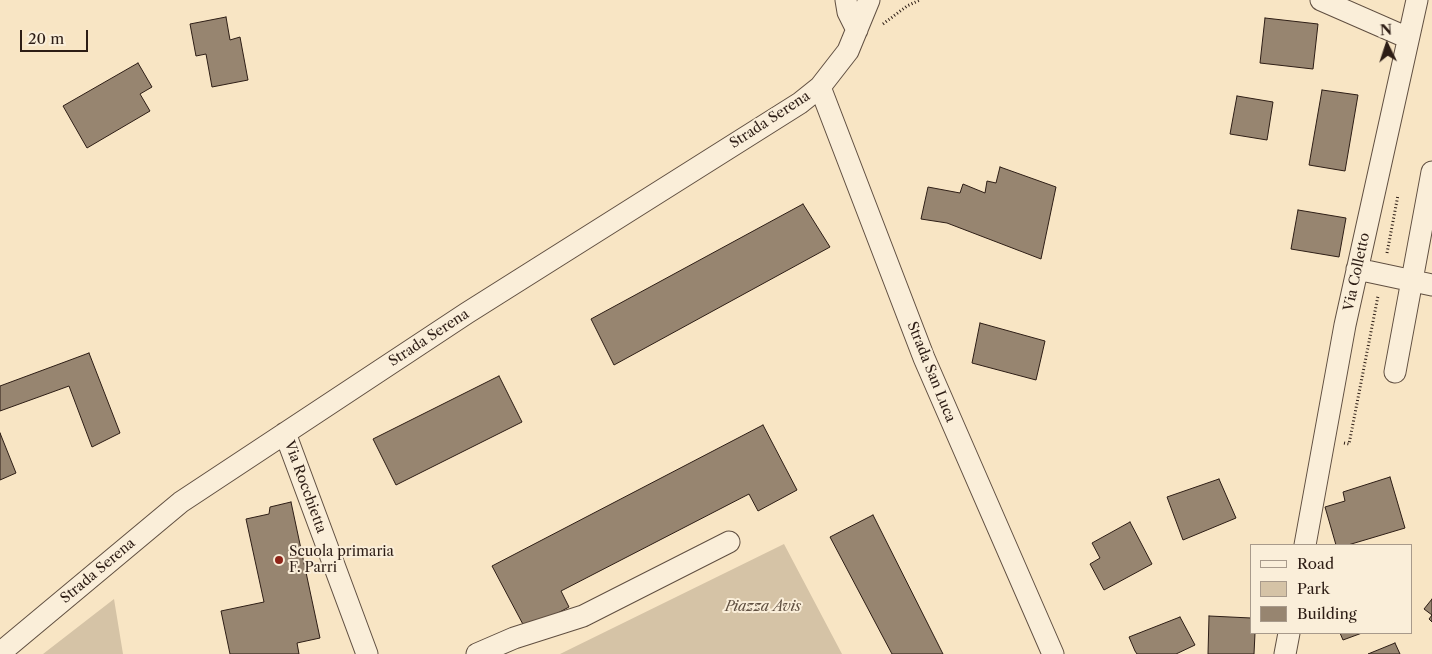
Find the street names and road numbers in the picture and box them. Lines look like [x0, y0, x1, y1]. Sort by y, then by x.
street label: Strada Serena [727, 88, 813, 152]
street label: Via Colletto [1341, 231, 1373, 313]
street label: Strada Serena [386, 306, 472, 370]
street label: Strada San Luca [903, 319, 959, 425]
street label: Via Rocchietta [281, 439, 329, 535]
street label: Strada Serena [57, 535, 139, 607]

